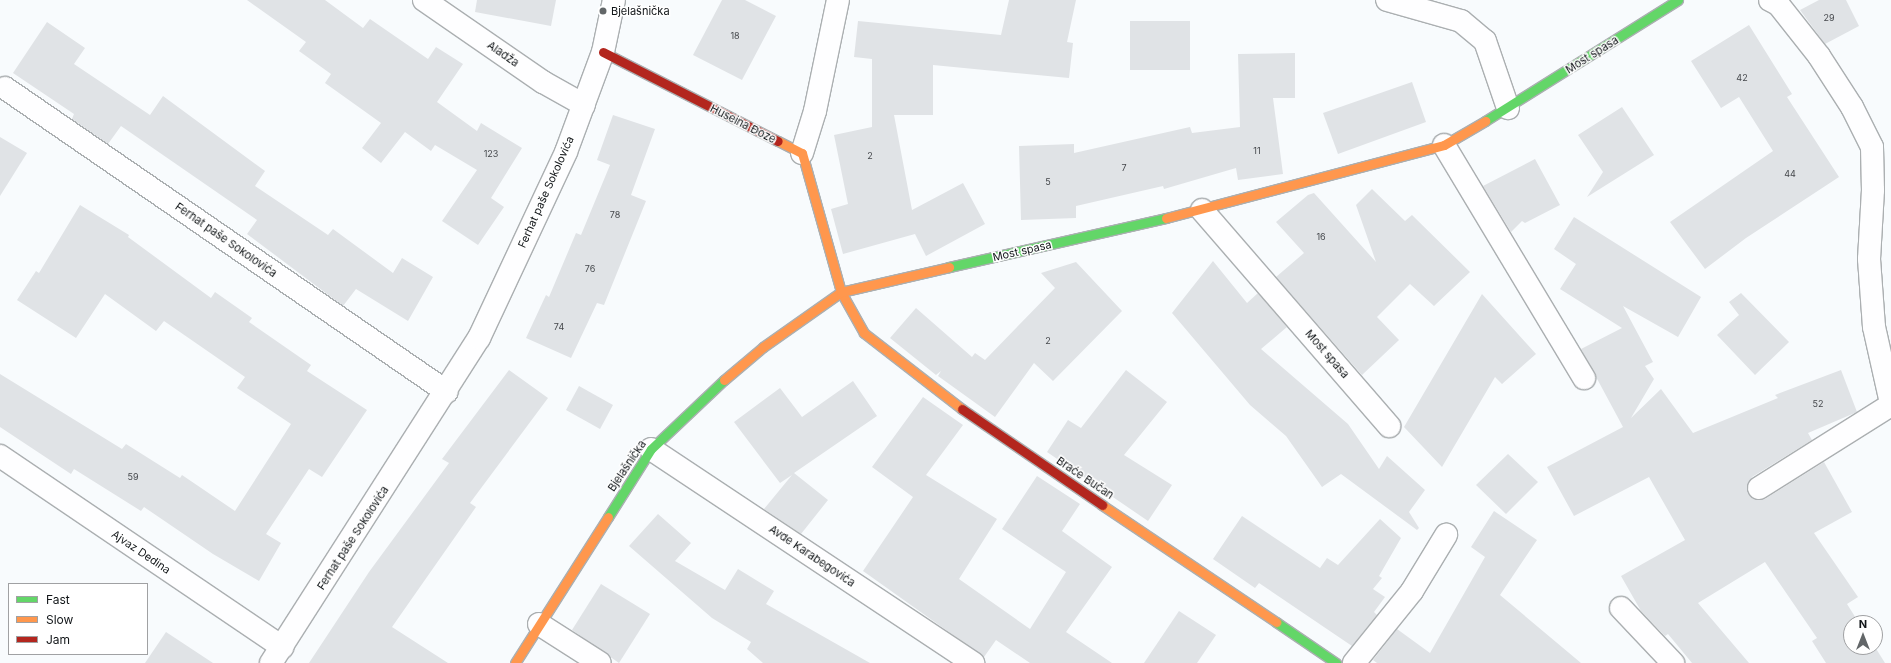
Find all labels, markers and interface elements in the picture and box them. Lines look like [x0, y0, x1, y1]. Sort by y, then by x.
place label: Bjelašnička [611, 4, 670, 18]
marker: Bjelašnička [598, 6, 608, 16]
house number: 29 [1823, 13, 1835, 23]
house number: 18 [730, 31, 740, 41]
street label: Most spasa [1563, 34, 1621, 76]
street label: Aladža [485, 38, 521, 70]
house number: 42 [1736, 73, 1748, 83]
street label: Huseina Đoze [708, 102, 778, 146]
street label: Ferhat paše Sokolovića [515, 134, 577, 250]
house number: 11 [1253, 146, 1261, 156]
house number: 123 [484, 149, 498, 159]
house number: 2 [867, 151, 873, 161]
house number: 7 [1121, 163, 1127, 173]
house number: 44 [1784, 169, 1796, 179]
house number: 5 [1045, 177, 1051, 187]
street label: Ferhat paše Sokolovića [173, 200, 279, 280]
house number: 78 [610, 210, 620, 220]
house number: 16 [1316, 232, 1326, 242]
street label: Most spasa [991, 238, 1053, 264]
house number: 76 [585, 264, 595, 274]
house number: 74 [554, 322, 564, 332]
street label: Most spasa [1302, 327, 1352, 381]
house number: 2 [1045, 336, 1051, 346]
house number: 52 [1813, 399, 1823, 409]
street label: Bjelašnička [605, 438, 649, 494]
street label: Braće Bučan [1054, 454, 1116, 502]
house number: 59 [127, 472, 139, 482]
street label: Ferhat paše Sokolovića [315, 484, 391, 592]
street label: Avde Karabegovića [767, 522, 857, 590]
street label: Ajvaz Dedina [109, 527, 173, 577]
legend [8, 583, 148, 655]
text: Fast [46, 592, 70, 607]
text: Slow [46, 612, 73, 627]
north arrow [1843, 615, 1883, 655]
text: N [1859, 617, 1867, 631]
text: Jam [46, 632, 70, 647]

